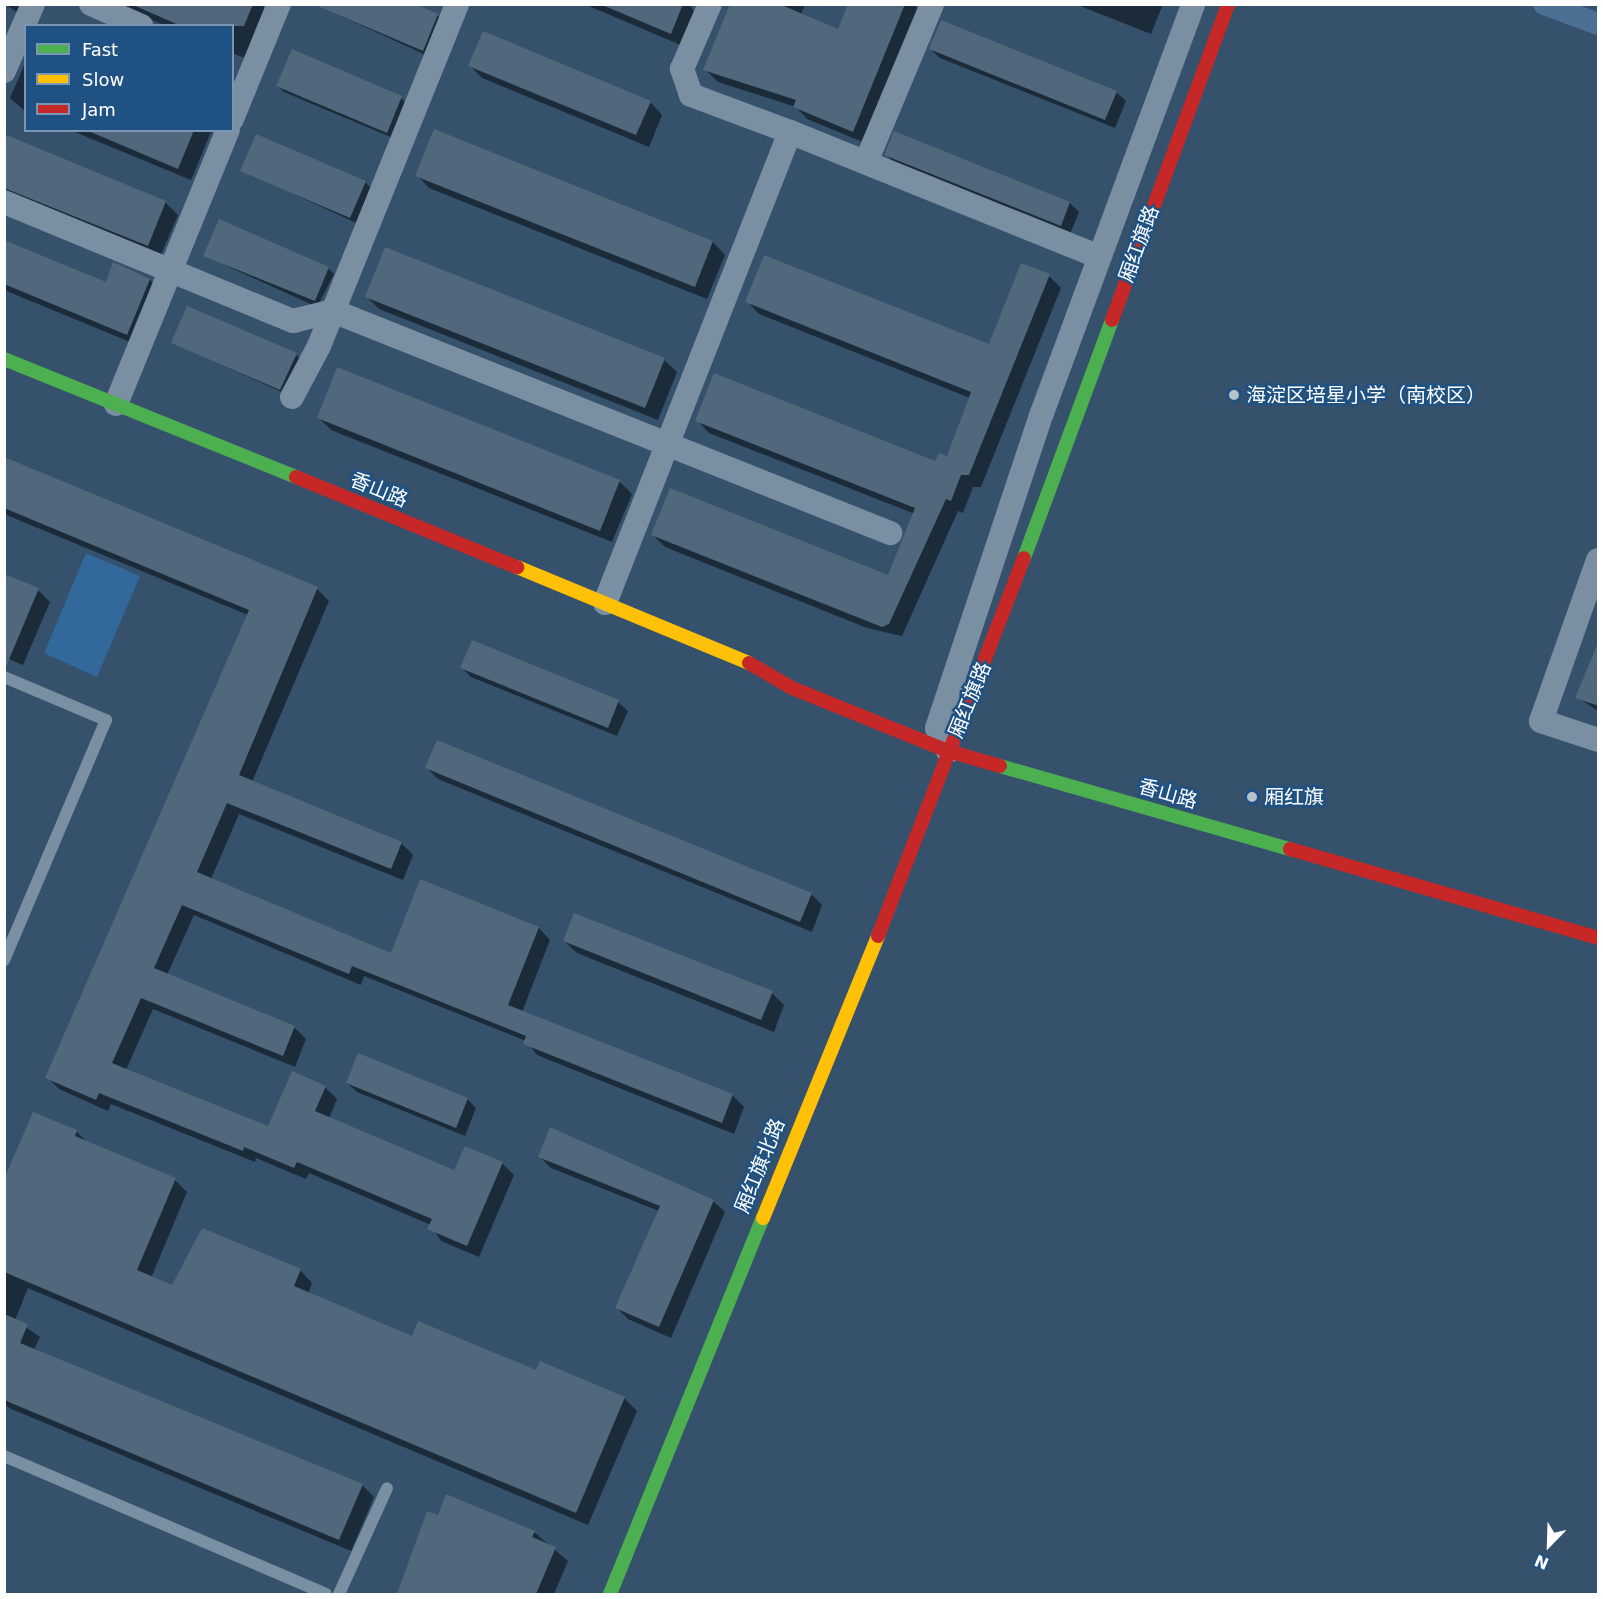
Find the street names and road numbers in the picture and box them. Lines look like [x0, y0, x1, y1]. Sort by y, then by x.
street label: 厢红旗路 [1114, 202, 1164, 286]
street label: 香山路 [347, 468, 411, 512]
street label: 厢红旗路 [944, 658, 996, 742]
street label: 香山路 [1136, 774, 1200, 814]
street label: 厢红旗北路 [730, 1115, 790, 1217]

